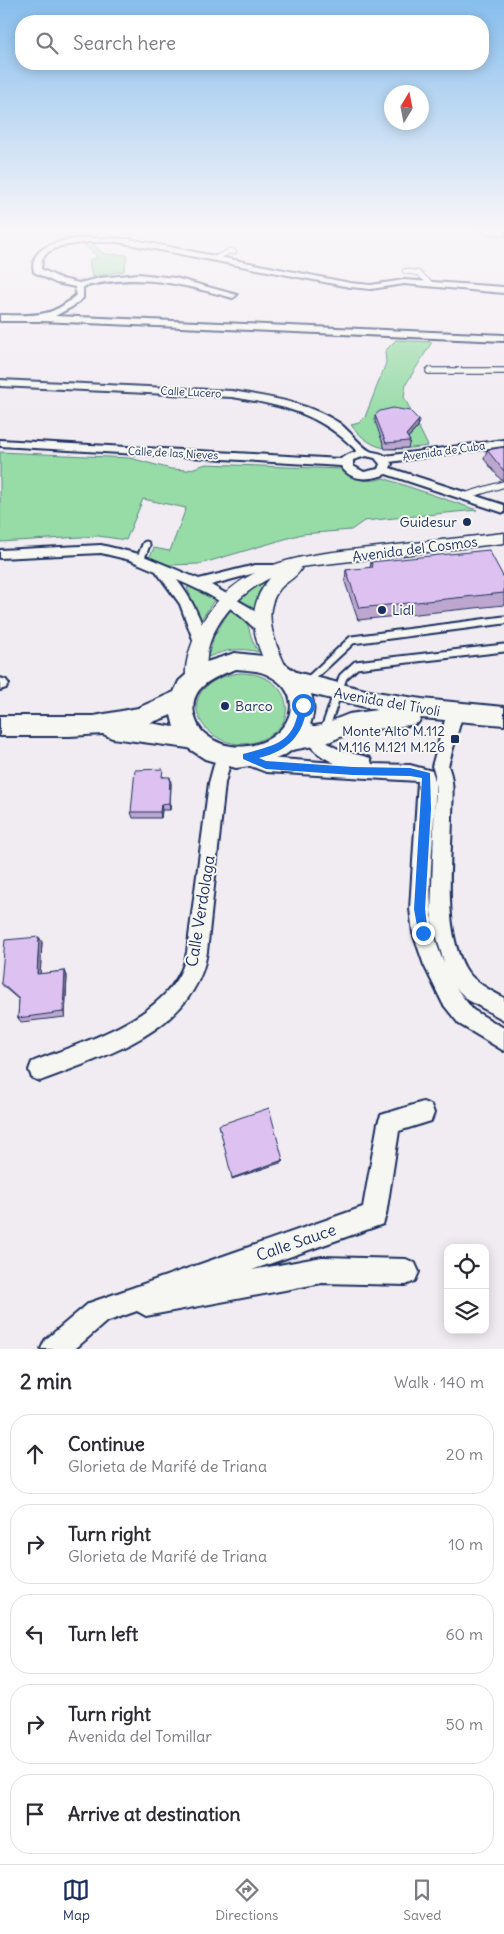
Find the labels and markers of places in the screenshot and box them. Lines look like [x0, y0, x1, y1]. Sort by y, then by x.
place label: Guidesur [400, 513, 457, 531]
marker: Guidesur [461, 516, 473, 528]
place label: Lidl [392, 601, 414, 619]
marker: Lidl [376, 604, 388, 616]
place label: Barco [235, 697, 273, 715]
marker: Barco [219, 700, 231, 712]
place label: Monte Alto M.112 M.116 M.121 M.126 [338, 722, 445, 756]
marker: Monte Alto M.112 M.116 M.121 M.126 [449, 733, 461, 745]

